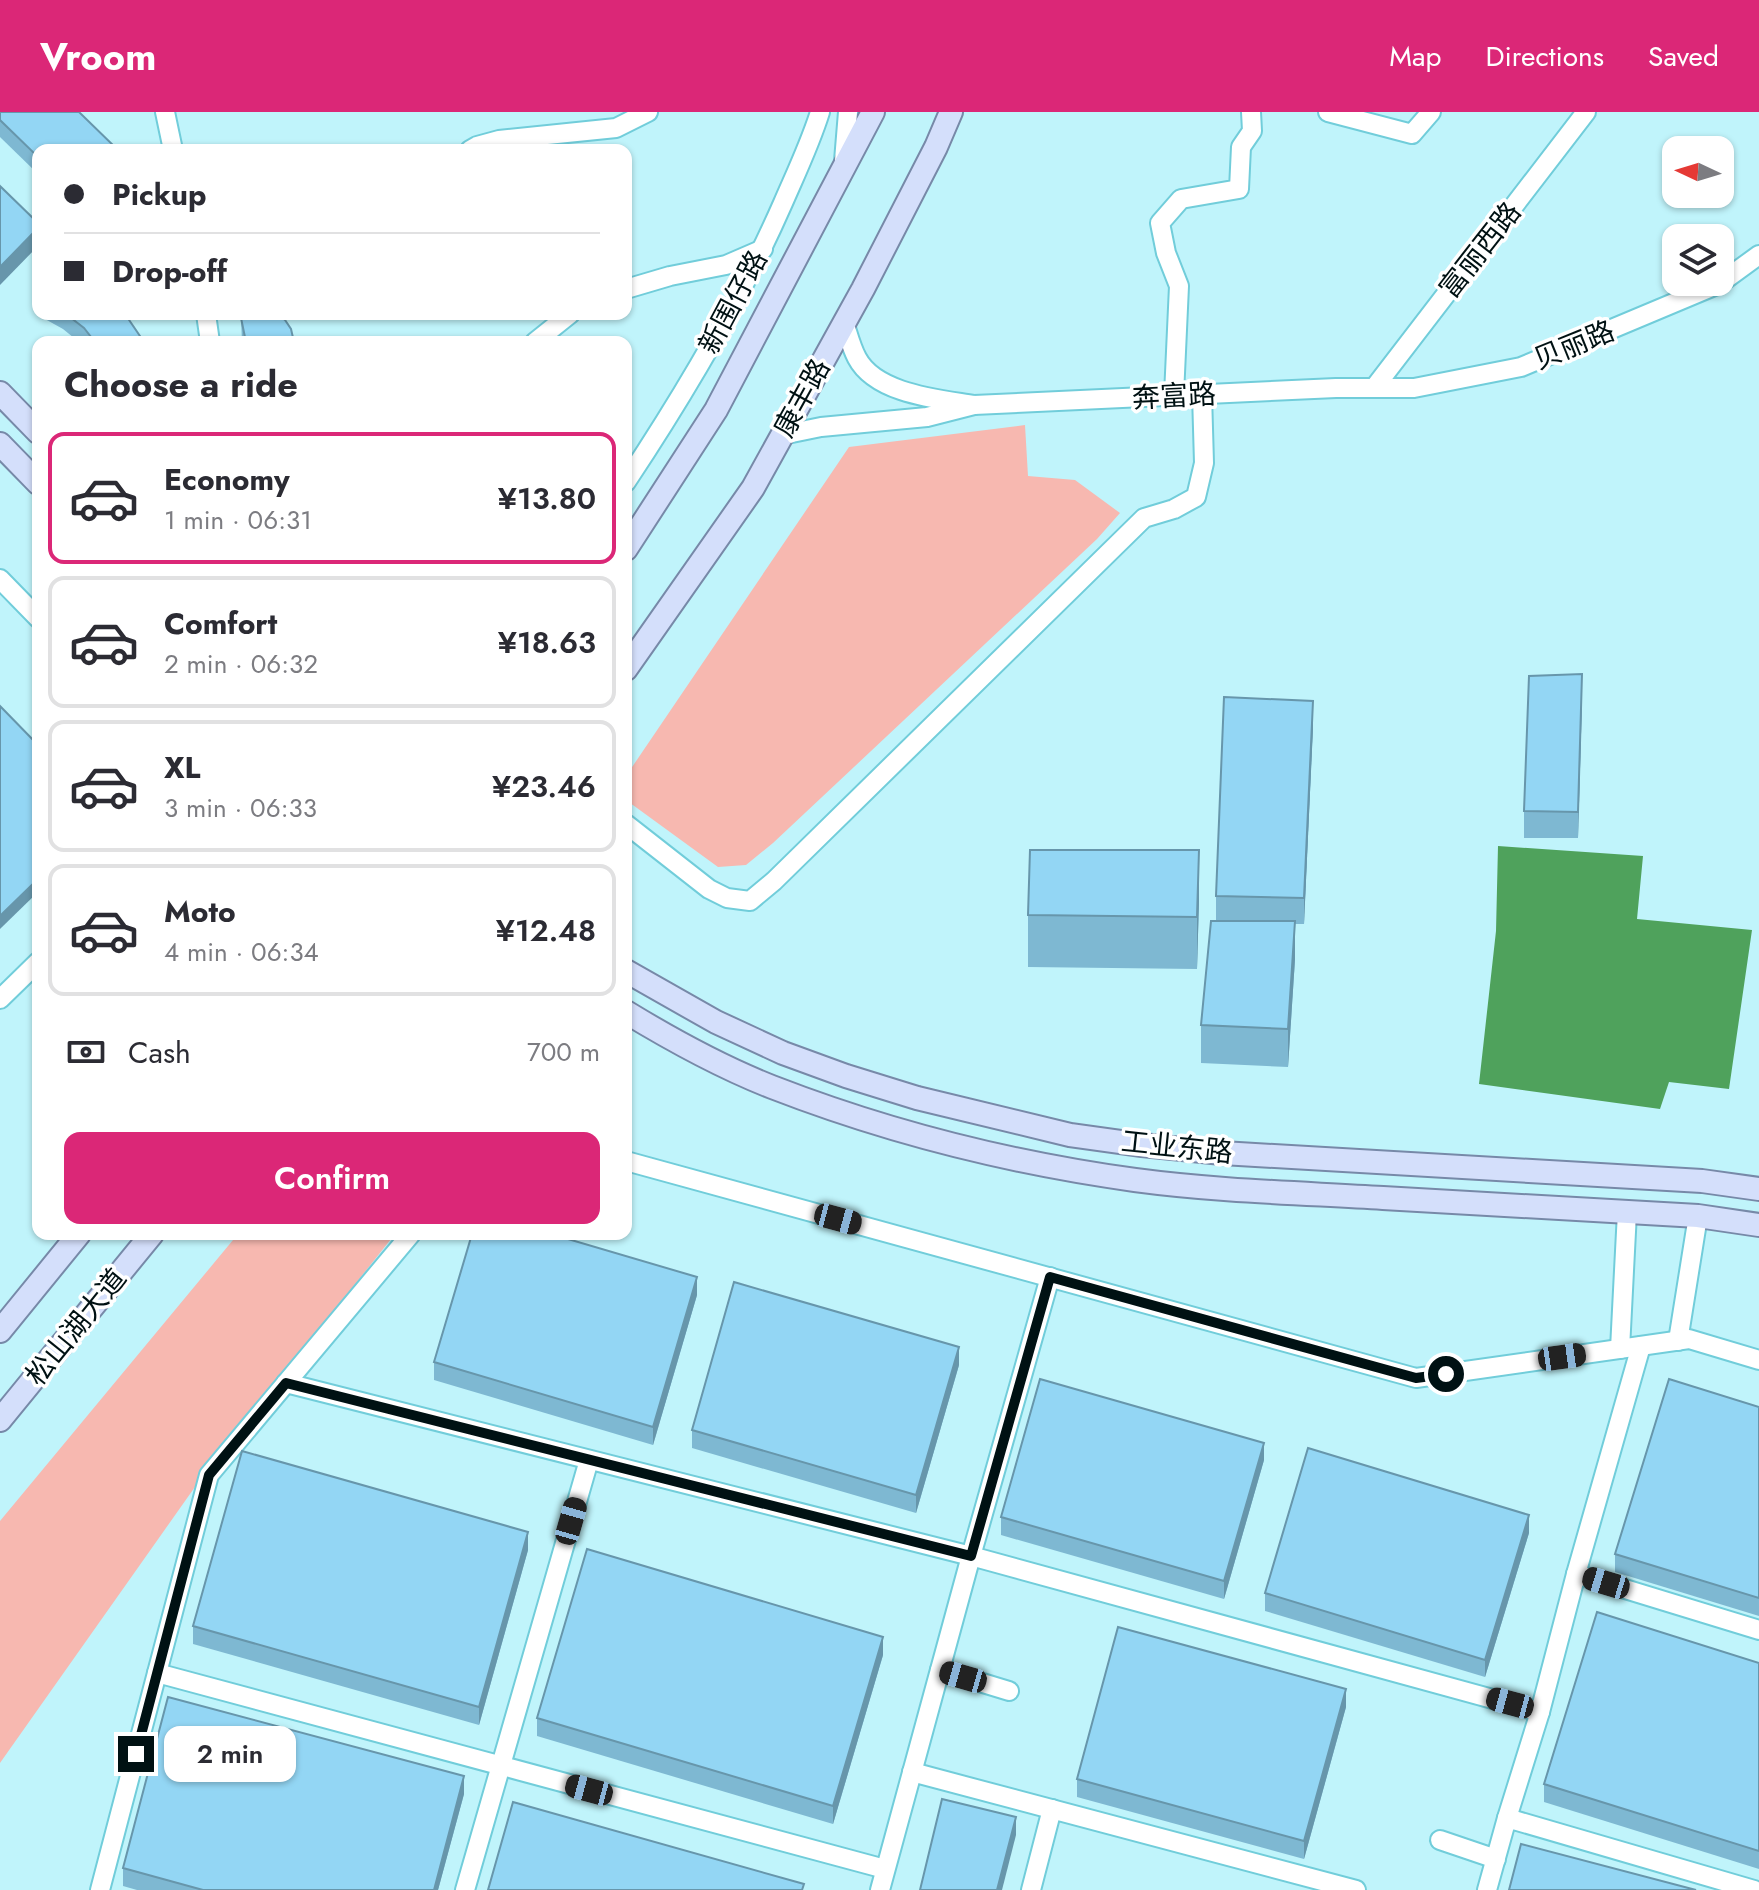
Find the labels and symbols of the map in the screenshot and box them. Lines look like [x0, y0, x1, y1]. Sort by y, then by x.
north arrow [1662, 136, 1734, 208]
street label: 富丽西路 [1429, 193, 1531, 307]
street label: 新围仔路 [689, 243, 777, 361]
street label: 贝丽路 [1527, 310, 1621, 380]
street label: 康丰路 [764, 351, 840, 445]
street label: 奔富路 [1131, 373, 1217, 419]
street label: 工业东路 [1119, 1121, 1235, 1173]
car [812, 1201, 864, 1237]
street label: 松山湖大道 [16, 1260, 136, 1394]
car [1537, 1342, 1587, 1372]
route start [1428, 1356, 1464, 1392]
car [553, 1495, 589, 1547]
car [1580, 1565, 1632, 1601]
car [937, 1659, 989, 1695]
car [1484, 1685, 1536, 1721]
callout: 2 min [164, 1726, 296, 1782]
route end [118, 1736, 154, 1772]
car [563, 1772, 615, 1808]

